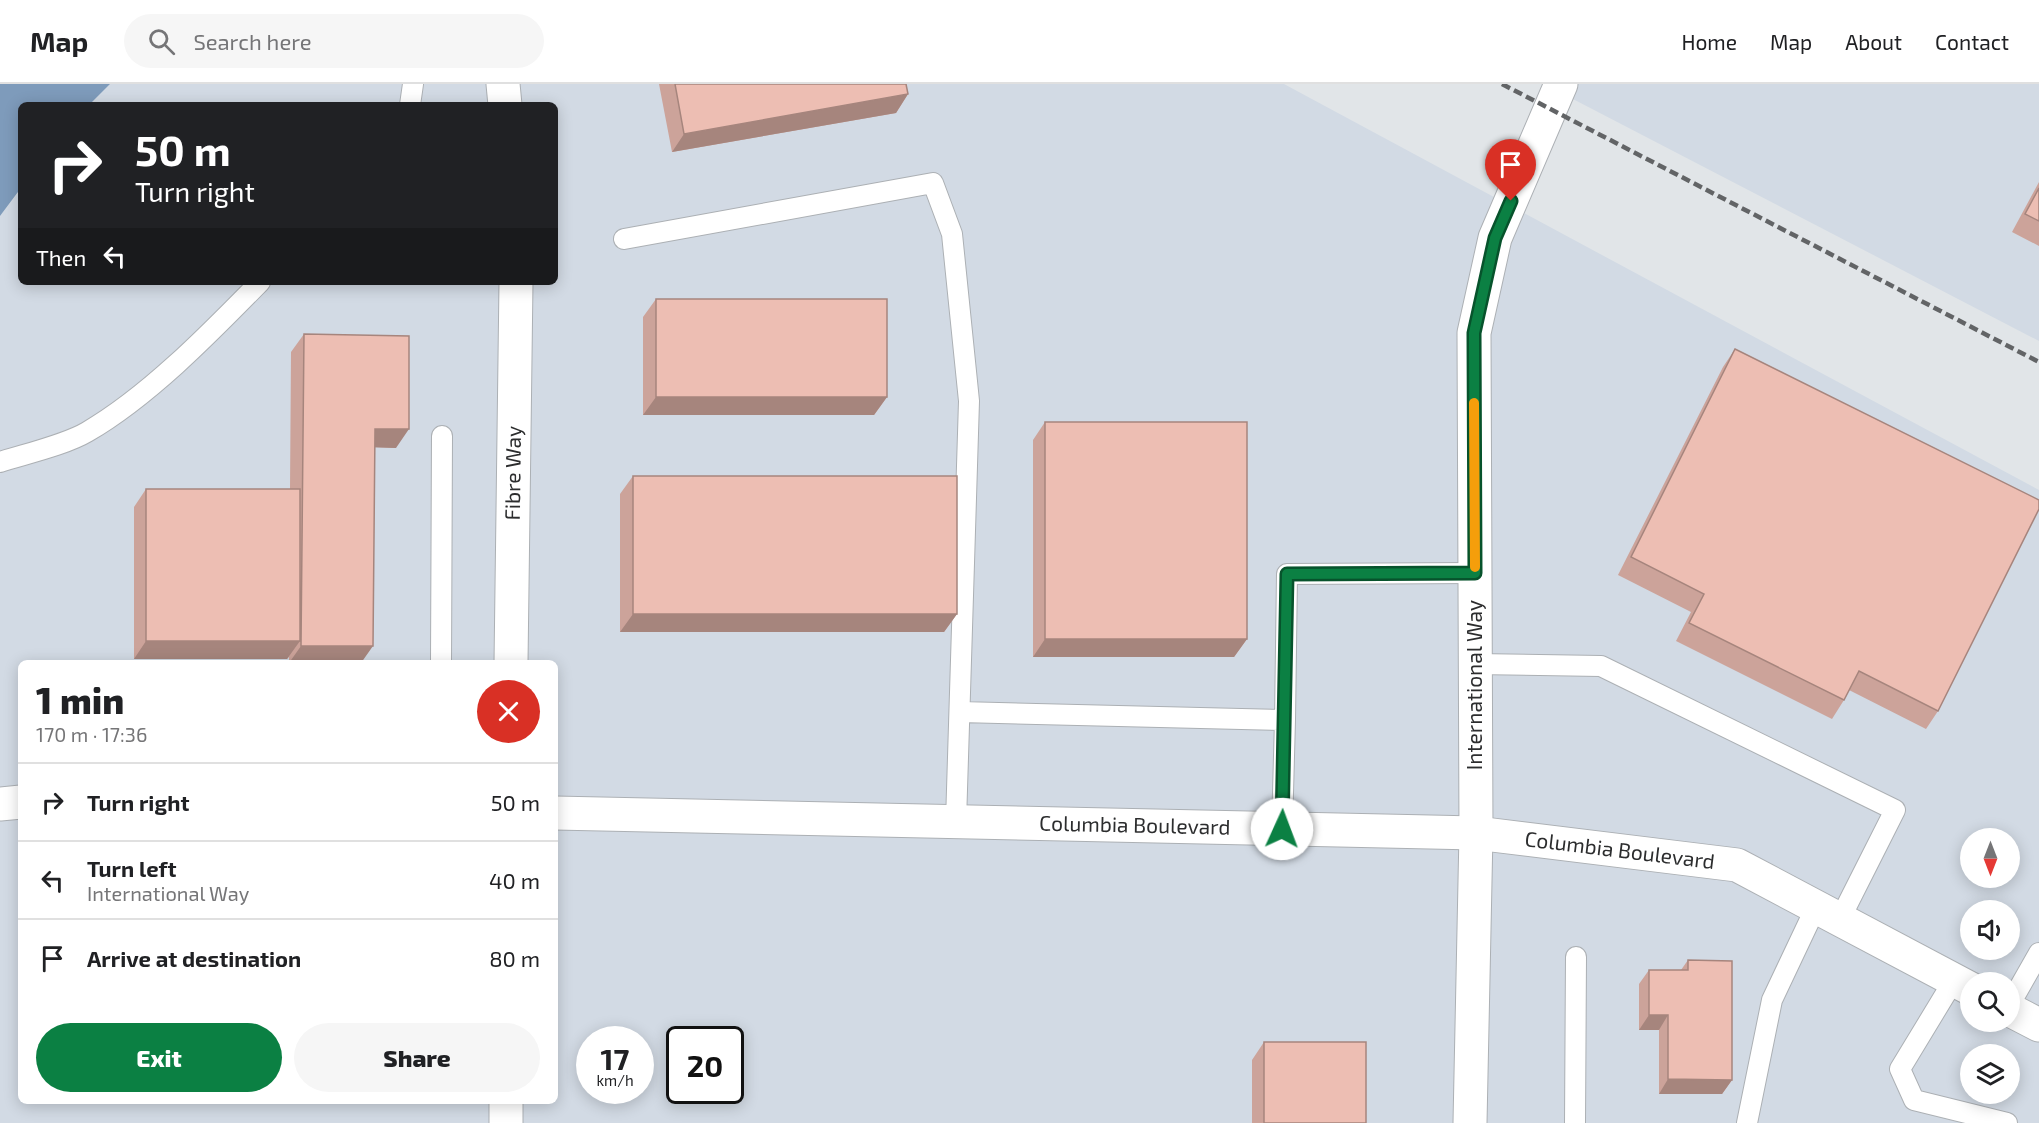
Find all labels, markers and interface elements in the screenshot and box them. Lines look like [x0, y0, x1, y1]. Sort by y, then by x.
search box [124, 14, 544, 68]
text: Map [30, 24, 88, 58]
icon: search [145, 25, 178, 58]
text: Search here [193, 28, 312, 54]
text: Home [1681, 29, 1737, 54]
text: Map [1770, 29, 1812, 54]
text: About [1845, 29, 1902, 54]
text: Contact [1935, 29, 2009, 54]
text: 50 m [135, 124, 231, 174]
icon: right [36, 126, 114, 204]
pin [1485, 139, 1536, 201]
icon: arrive [1494, 148, 1527, 181]
text: Turn right [135, 175, 255, 207]
icon: left [98, 240, 131, 273]
text: Then [36, 244, 86, 270]
street label: Fibre Way [499, 425, 525, 521]
street label: International Way [1461, 600, 1486, 770]
text: 1 min [36, 678, 124, 721]
button: close [477, 680, 540, 743]
text: 170 m · 17:36 [36, 722, 147, 746]
icon: right [36, 786, 69, 819]
text: Turn right [87, 789, 189, 815]
text: 50 m [491, 789, 540, 815]
position arrow [1250, 797, 1314, 861]
street label: Columbia Boulevard [1039, 810, 1231, 839]
street label: Columbia Boulevard [1523, 825, 1716, 873]
north arrow [1960, 828, 2020, 888]
map controls [1960, 828, 2020, 1104]
text: Turn left [87, 855, 176, 881]
icon: left [36, 864, 69, 897]
text: 40 m [489, 867, 540, 893]
text: International Way [87, 881, 249, 905]
button: sound [1960, 900, 2020, 960]
icon: arrive [36, 942, 69, 975]
text: Arrive at destination [87, 945, 301, 971]
text: 80 m [489, 945, 540, 971]
button: search [1960, 972, 2020, 1032]
button: Exit [36, 1023, 282, 1092]
button: Share [294, 1023, 540, 1092]
speed limit sign: 20 [666, 1026, 744, 1104]
text: 17 [601, 1040, 629, 1076]
button: layers [1960, 1044, 2020, 1104]
text: km/h [596, 1071, 634, 1089]

